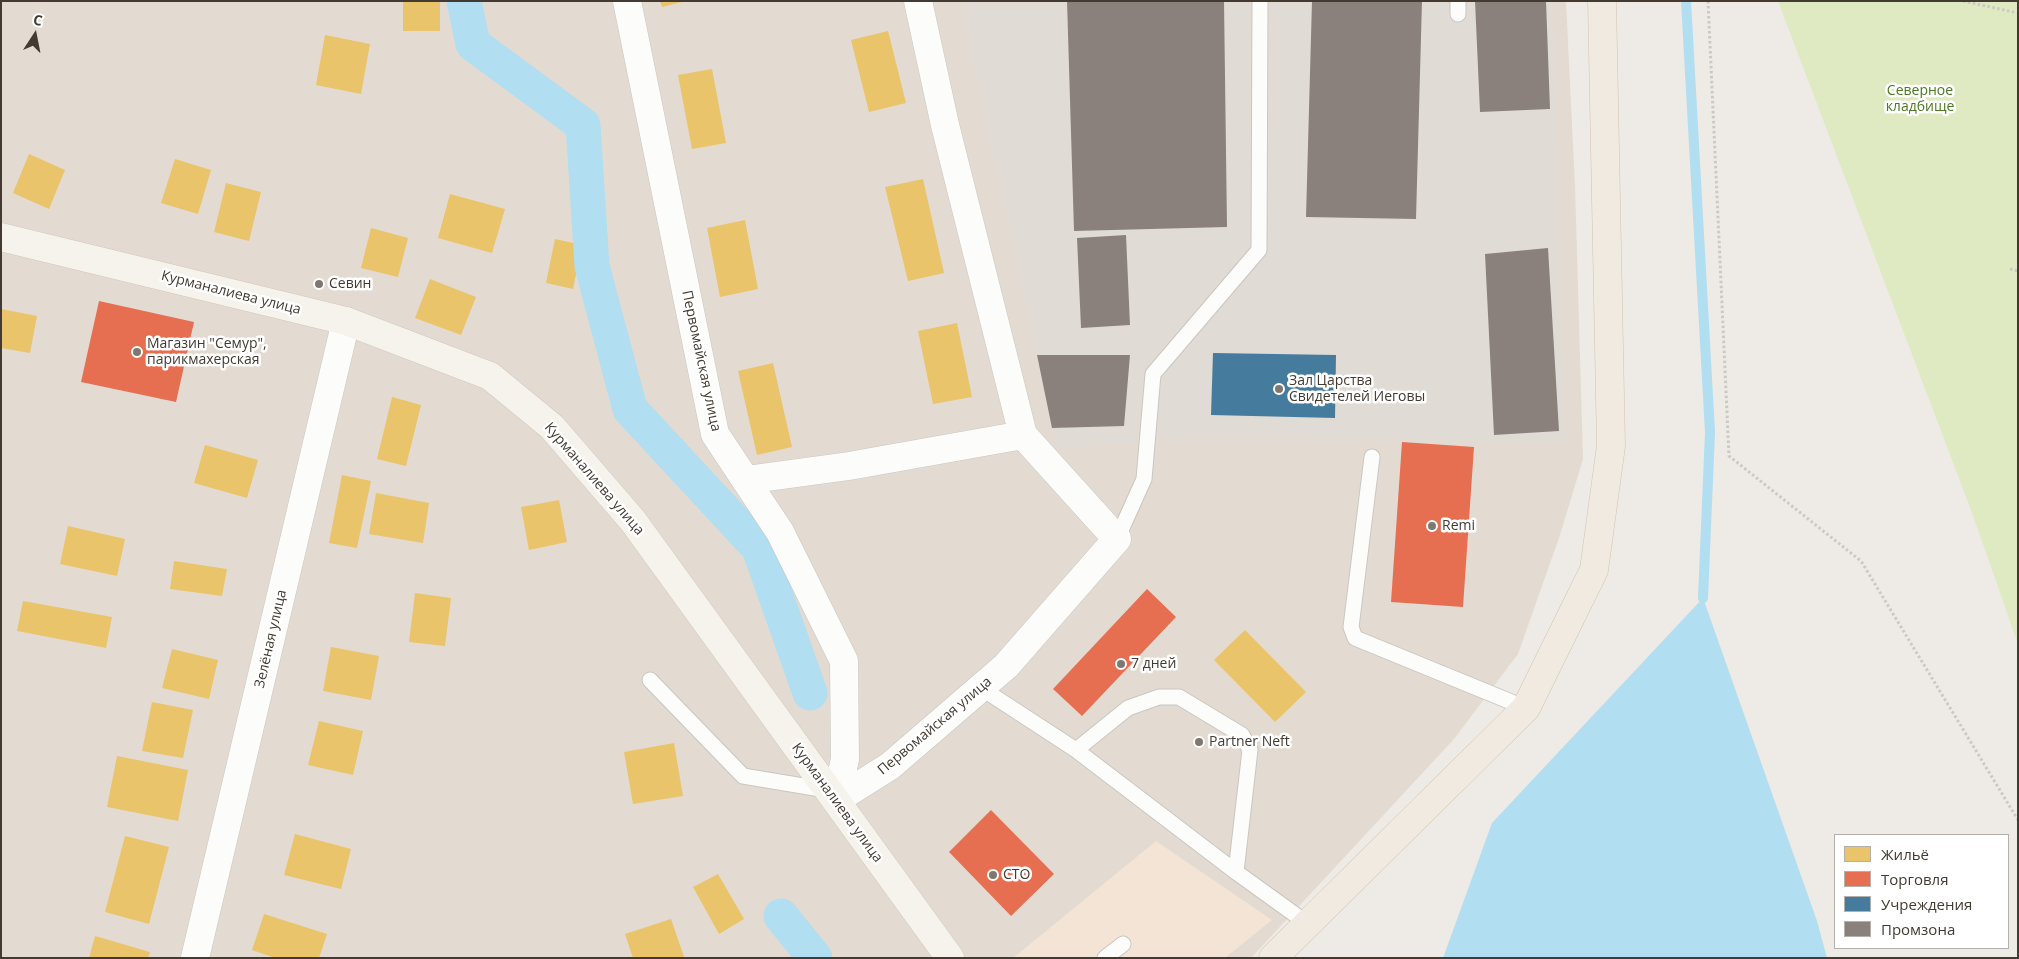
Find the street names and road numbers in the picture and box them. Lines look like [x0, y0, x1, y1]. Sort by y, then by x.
street label: Курманалиева улица [159, 267, 303, 319]
street label: Первомайская улица [678, 289, 724, 433]
street label: Курманалиева улица [541, 419, 647, 539]
street label: Зелёная улица [252, 588, 290, 690]
street label: Первомайская улица [875, 673, 995, 779]
street label: Курманалиева улица [788, 740, 886, 866]

